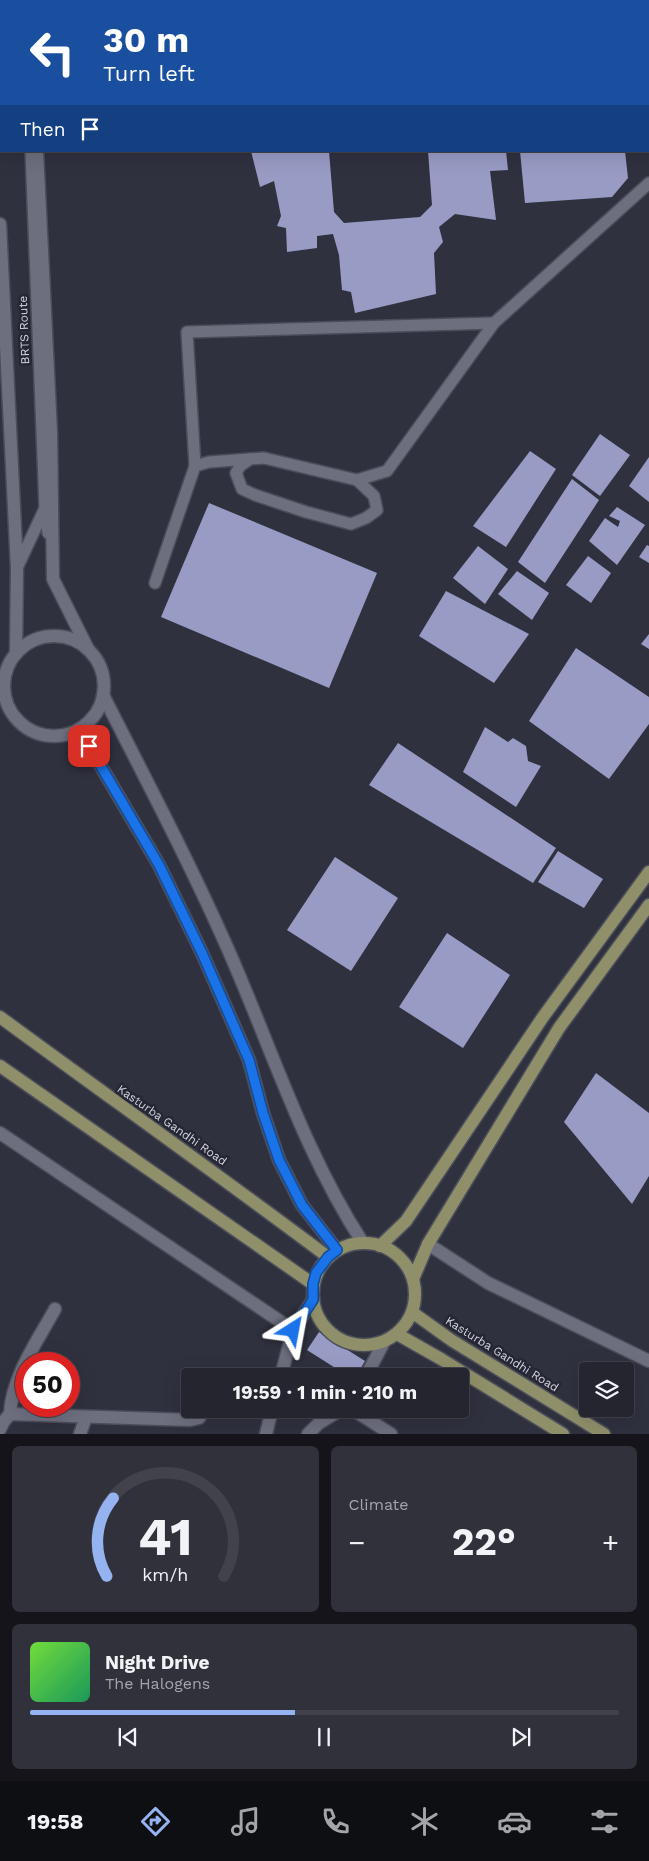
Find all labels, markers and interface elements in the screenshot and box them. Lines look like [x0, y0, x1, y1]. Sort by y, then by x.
text: 30 m [103, 19, 189, 61]
icon: left [20, 20, 85, 85]
text: Turn left [103, 61, 195, 86]
icon: arrive [76, 115, 104, 143]
text: Then [20, 118, 66, 141]
street label: BRTS Route [16, 295, 32, 365]
pin [68, 725, 110, 767]
icon: arrive [75, 732, 103, 760]
street label: Kasturba Gandhi Road [114, 1082, 230, 1168]
position arrow [266, 1303, 318, 1355]
street label: Kasturba Gandhi Road [443, 1313, 561, 1395]
speed limit sign: 50 [15, 1352, 80, 1417]
map controls [579, 1362, 634, 1417]
button: layers [579, 1362, 634, 1417]
text: 19:59 · 1 min · 210 m [233, 1381, 417, 1404]
text: Climate [349, 1495, 409, 1514]
text: 41 [138, 1507, 193, 1568]
text: 22° [452, 1520, 516, 1564]
text: − [349, 1526, 365, 1559]
text: + [602, 1526, 619, 1559]
text: km/h [142, 1564, 188, 1585]
text: Night Drive [105, 1651, 210, 1674]
text: The Halogens [105, 1674, 210, 1693]
icon: previous [114, 1723, 142, 1751]
icon: pause [310, 1723, 338, 1751]
icon: next [507, 1723, 535, 1751]
icon: directions [138, 1804, 173, 1839]
icon: music [228, 1804, 263, 1839]
icon: phone [318, 1804, 353, 1839]
icon: climate [407, 1804, 442, 1839]
icon: car [497, 1804, 532, 1839]
icon: filters [587, 1804, 622, 1839]
text: 19:58 [27, 1809, 84, 1834]

